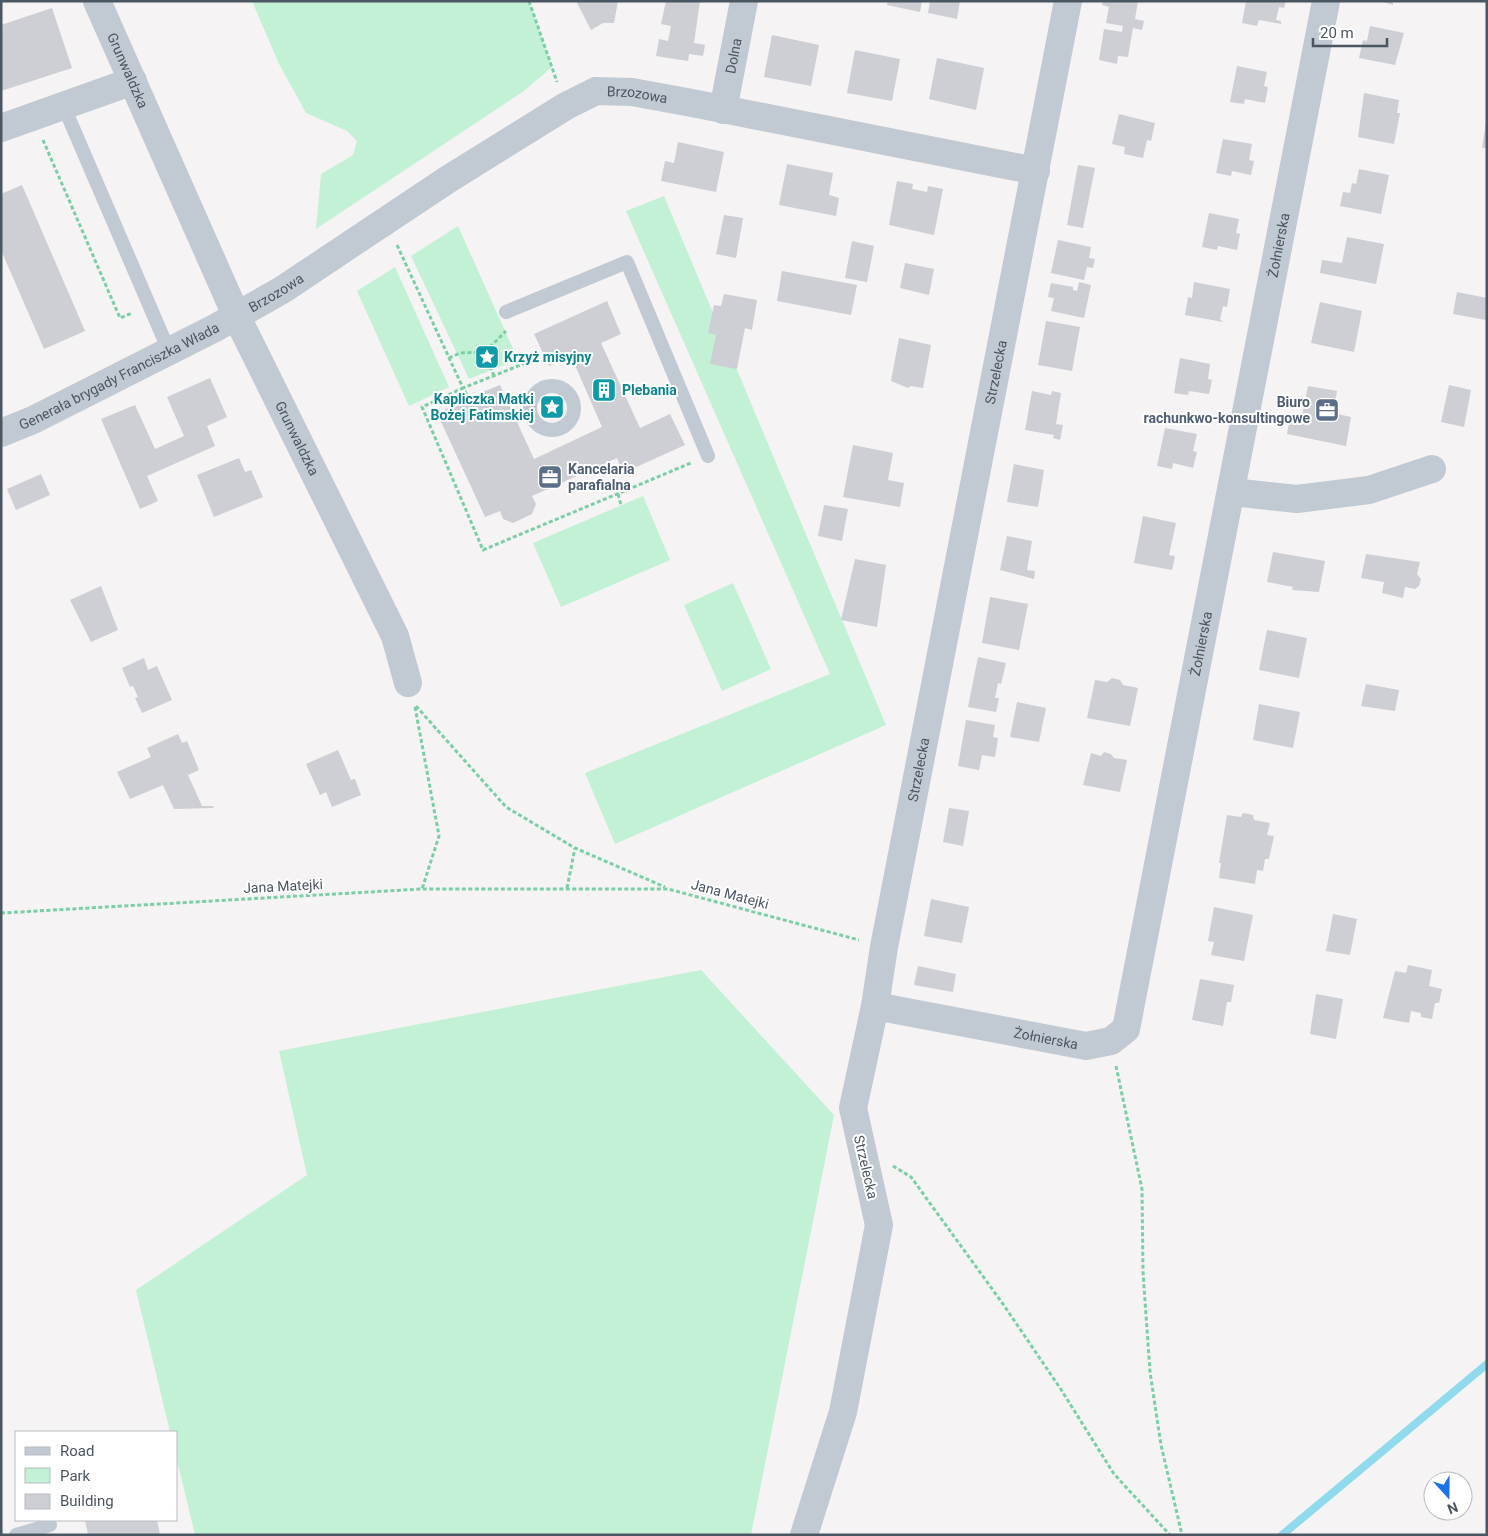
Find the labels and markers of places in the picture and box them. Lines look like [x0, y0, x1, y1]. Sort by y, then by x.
place icon: Krzyż misyjny [474, 344, 500, 370]
place label: Krzyż misyjny [504, 349, 592, 365]
building icon: Plebania [591, 377, 617, 403]
place label: Plebania [622, 382, 677, 398]
place label: Kapliczka Matki Bożej Fatimskiej [430, 391, 534, 423]
place icon: Kapliczka Matki Bożej Fatimskiej [539, 394, 565, 420]
place label: Biuro rachunkwo-konsultingowe [1144, 394, 1310, 426]
office icon: Biuro rachunkwo-konsultingowe [1314, 397, 1340, 423]
place label: Kancelaria parafialna [568, 461, 635, 493]
office icon: Kancelaria parafialna [537, 464, 563, 490]

